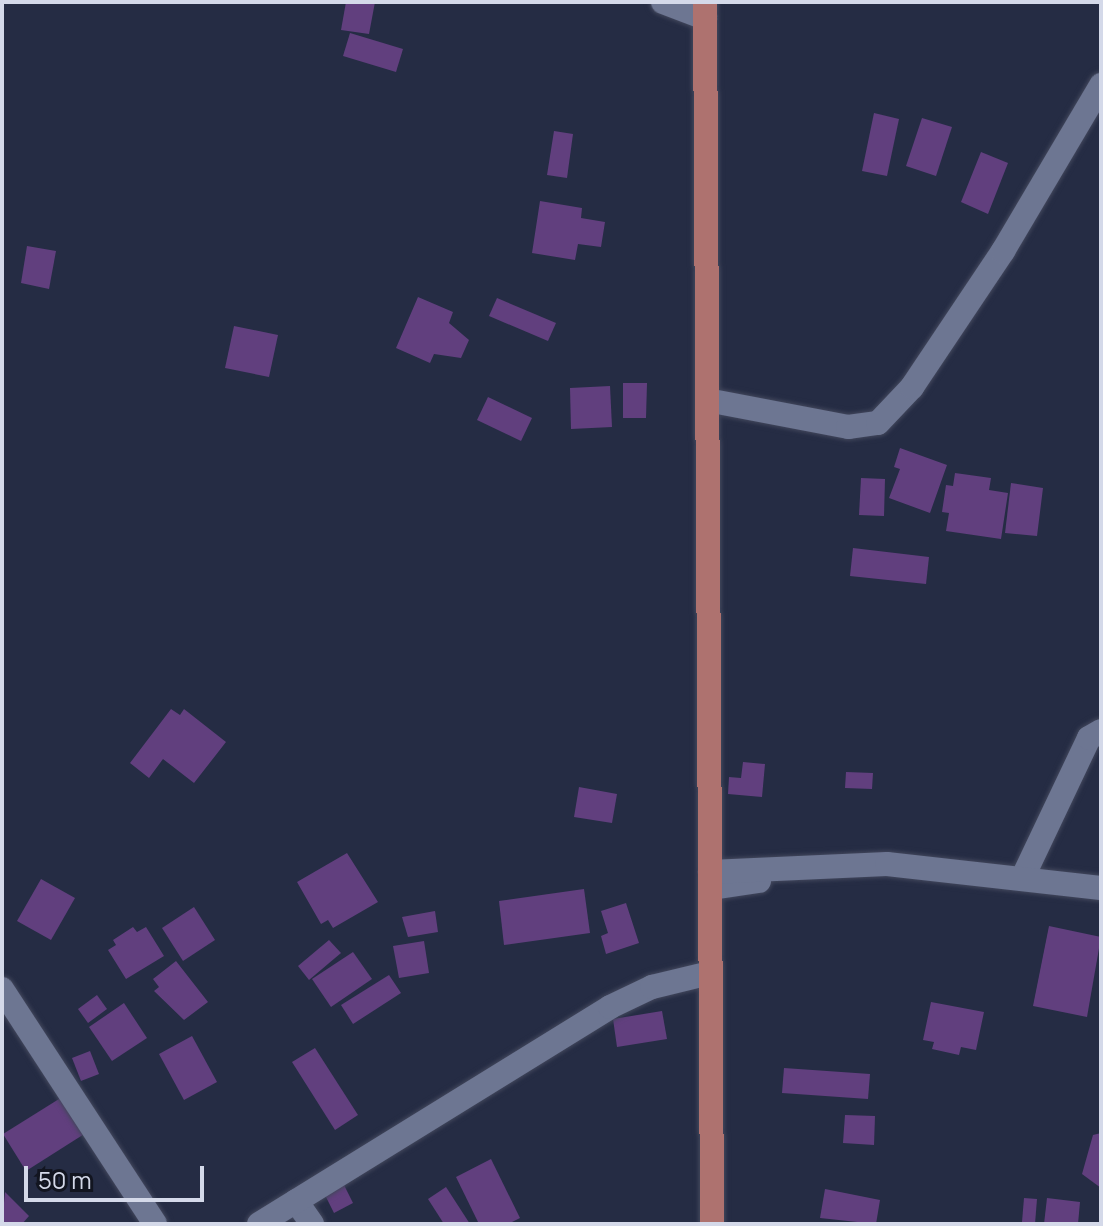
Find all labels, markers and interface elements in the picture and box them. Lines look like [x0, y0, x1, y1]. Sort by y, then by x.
scale bar [28, 1150, 208, 1200]
text: 50 m [38, 1163, 92, 1196]

